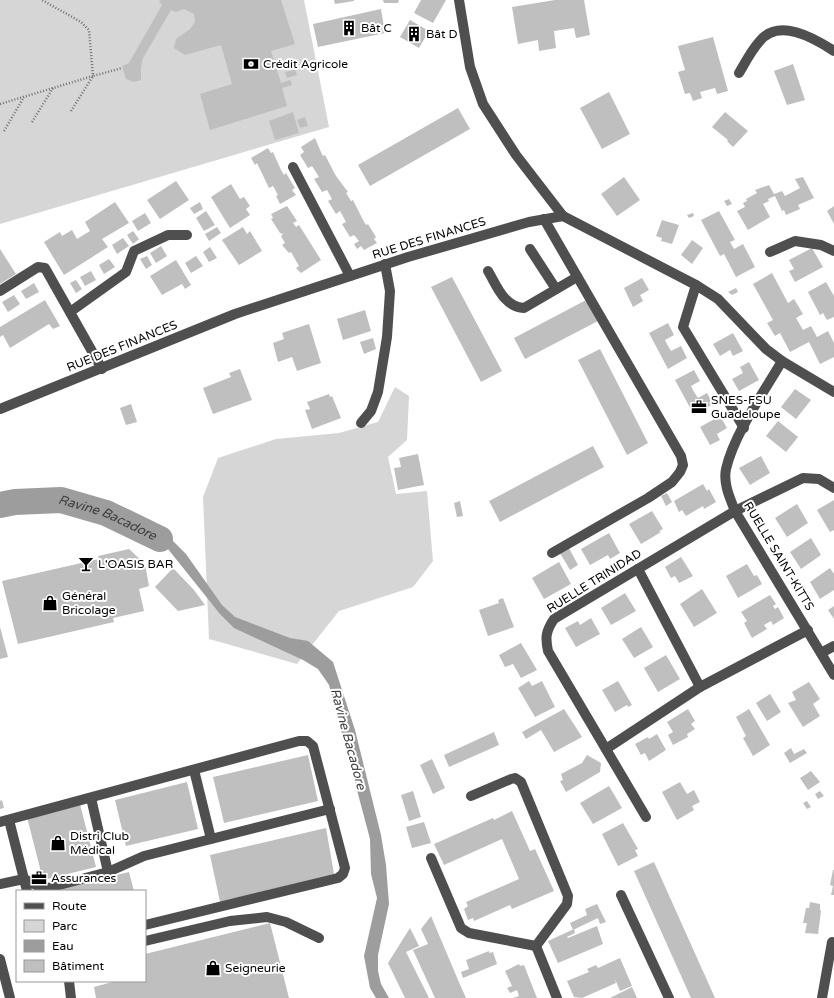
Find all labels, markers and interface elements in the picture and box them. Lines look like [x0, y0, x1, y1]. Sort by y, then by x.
building icon: Bât C [340, 19, 358, 37]
place label: Bât C [361, 21, 392, 35]
building icon: Bât D [405, 25, 423, 43]
place label: Bât D [426, 27, 458, 41]
bank icon: Crédit Agricole [242, 55, 260, 73]
place label: Crédit Agricole [263, 57, 348, 71]
street label: RUE DES FINANCES [371, 214, 487, 262]
street label: RUE DES FINANCES [65, 317, 179, 375]
place label: SNES-FSU Guadeloupe [711, 393, 781, 421]
office icon: SNES-FSU Guadeloupe [690, 398, 708, 416]
water label: Ravine Bacadore [56, 492, 159, 544]
street label: RUELLE SAINT-KITTS [741, 499, 817, 613]
street label: RUELLE TRINIDAD [544, 546, 644, 616]
bar icon: L'OASIS BAR [77, 555, 95, 573]
place label: L'OASIS BAR [98, 557, 173, 571]
place label: Général Bricolage [62, 589, 116, 617]
shop icon: Général Bricolage [41, 594, 59, 612]
water label: Ravine Bacadore [327, 687, 369, 792]
place label: Distri Club Médical [70, 829, 129, 857]
shop icon: Distri Club Médical [49, 834, 67, 852]
office icon: Assurances [30, 869, 48, 887]
place label: Assurances [51, 871, 117, 885]
legend [16, 890, 146, 982]
text: Route [52, 899, 87, 913]
text: Parc [52, 919, 77, 933]
text: Eau [52, 939, 74, 953]
text: Bâtiment [52, 959, 104, 973]
shop icon: Seigneurie [204, 959, 222, 977]
place label: Seigneurie [225, 961, 286, 975]

